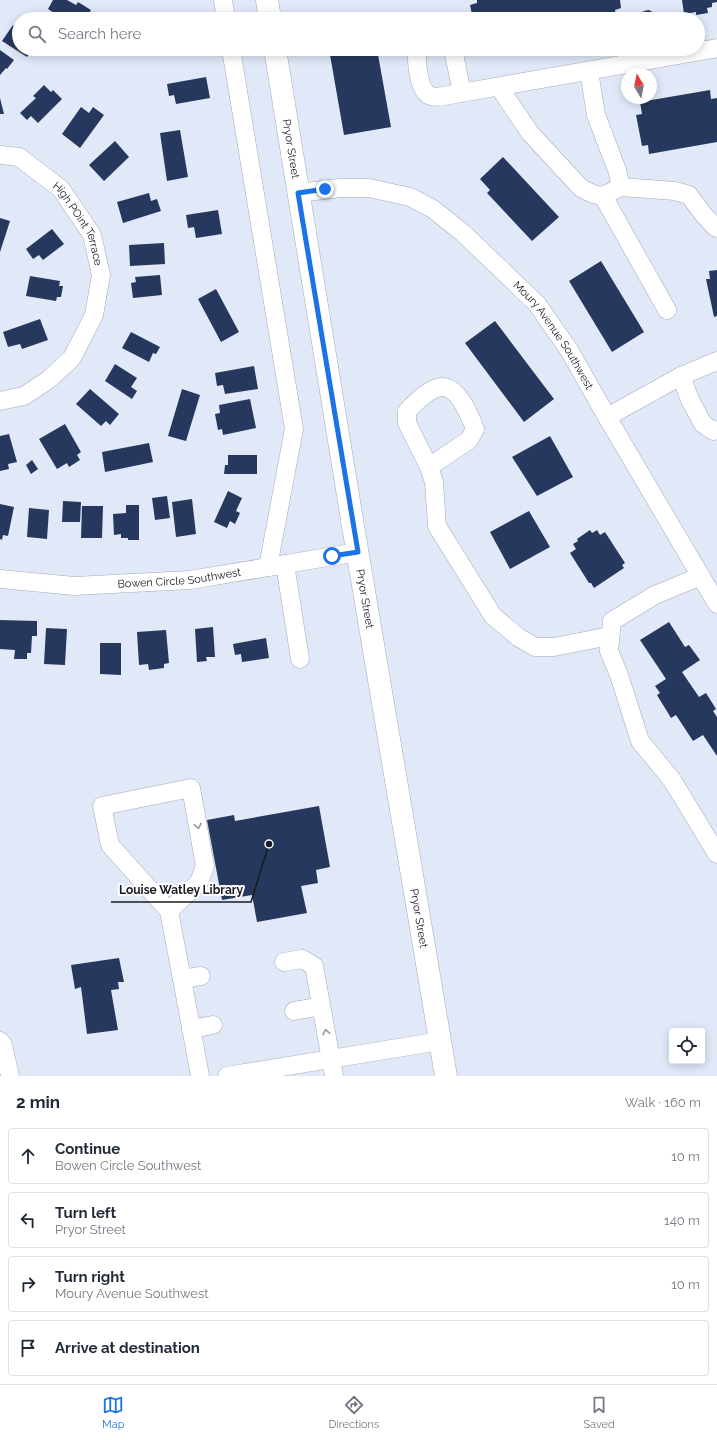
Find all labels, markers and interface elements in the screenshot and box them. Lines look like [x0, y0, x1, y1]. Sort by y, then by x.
search box [12, 12, 705, 56]
icon: search [26, 23, 48, 45]
text: Search here [58, 25, 141, 43]
north arrow [621, 68, 657, 104]
street label: Pryor Street [280, 118, 303, 180]
street label: High POint Terrace [50, 179, 105, 267]
route end [316, 180, 334, 198]
street label: Moury Avenue Southwest [511, 278, 596, 392]
route start [323, 547, 341, 565]
street label: Bowen Circle Southwest [117, 565, 242, 590]
street label: Pryor Street [354, 568, 377, 630]
one-way arrow [193, 823, 202, 829]
callout: Louise Watley Library [111, 878, 251, 902]
text: Louise Watley Library [119, 883, 243, 897]
street label: Pryor Street [408, 887, 431, 949]
map controls [669, 1028, 705, 1064]
button: locate [669, 1028, 705, 1064]
one-way arrow [323, 1029, 331, 1036]
text: 2 min [16, 1092, 60, 1112]
text: Walk · 160 m [625, 1095, 701, 1110]
text: Continue [55, 1140, 120, 1158]
icon: ahead [17, 1145, 39, 1167]
text: 10 m [671, 1149, 700, 1164]
text: Bowen Circle Southwest [55, 1158, 201, 1173]
text: Turn left [55, 1204, 116, 1222]
icon: left [17, 1209, 39, 1231]
text: 140 m [664, 1213, 700, 1228]
text: Pryor Street [55, 1222, 126, 1237]
text: Turn right [55, 1268, 125, 1286]
icon: right [17, 1273, 39, 1295]
text: 10 m [671, 1277, 700, 1292]
text: Moury Avenue Southwest [55, 1286, 209, 1301]
icon: arrive [17, 1337, 39, 1359]
text: Arrive at destination [55, 1339, 200, 1357]
tab: Map [102, 1394, 124, 1431]
tab: Directions [329, 1394, 379, 1431]
tab: Saved [583, 1394, 615, 1431]

